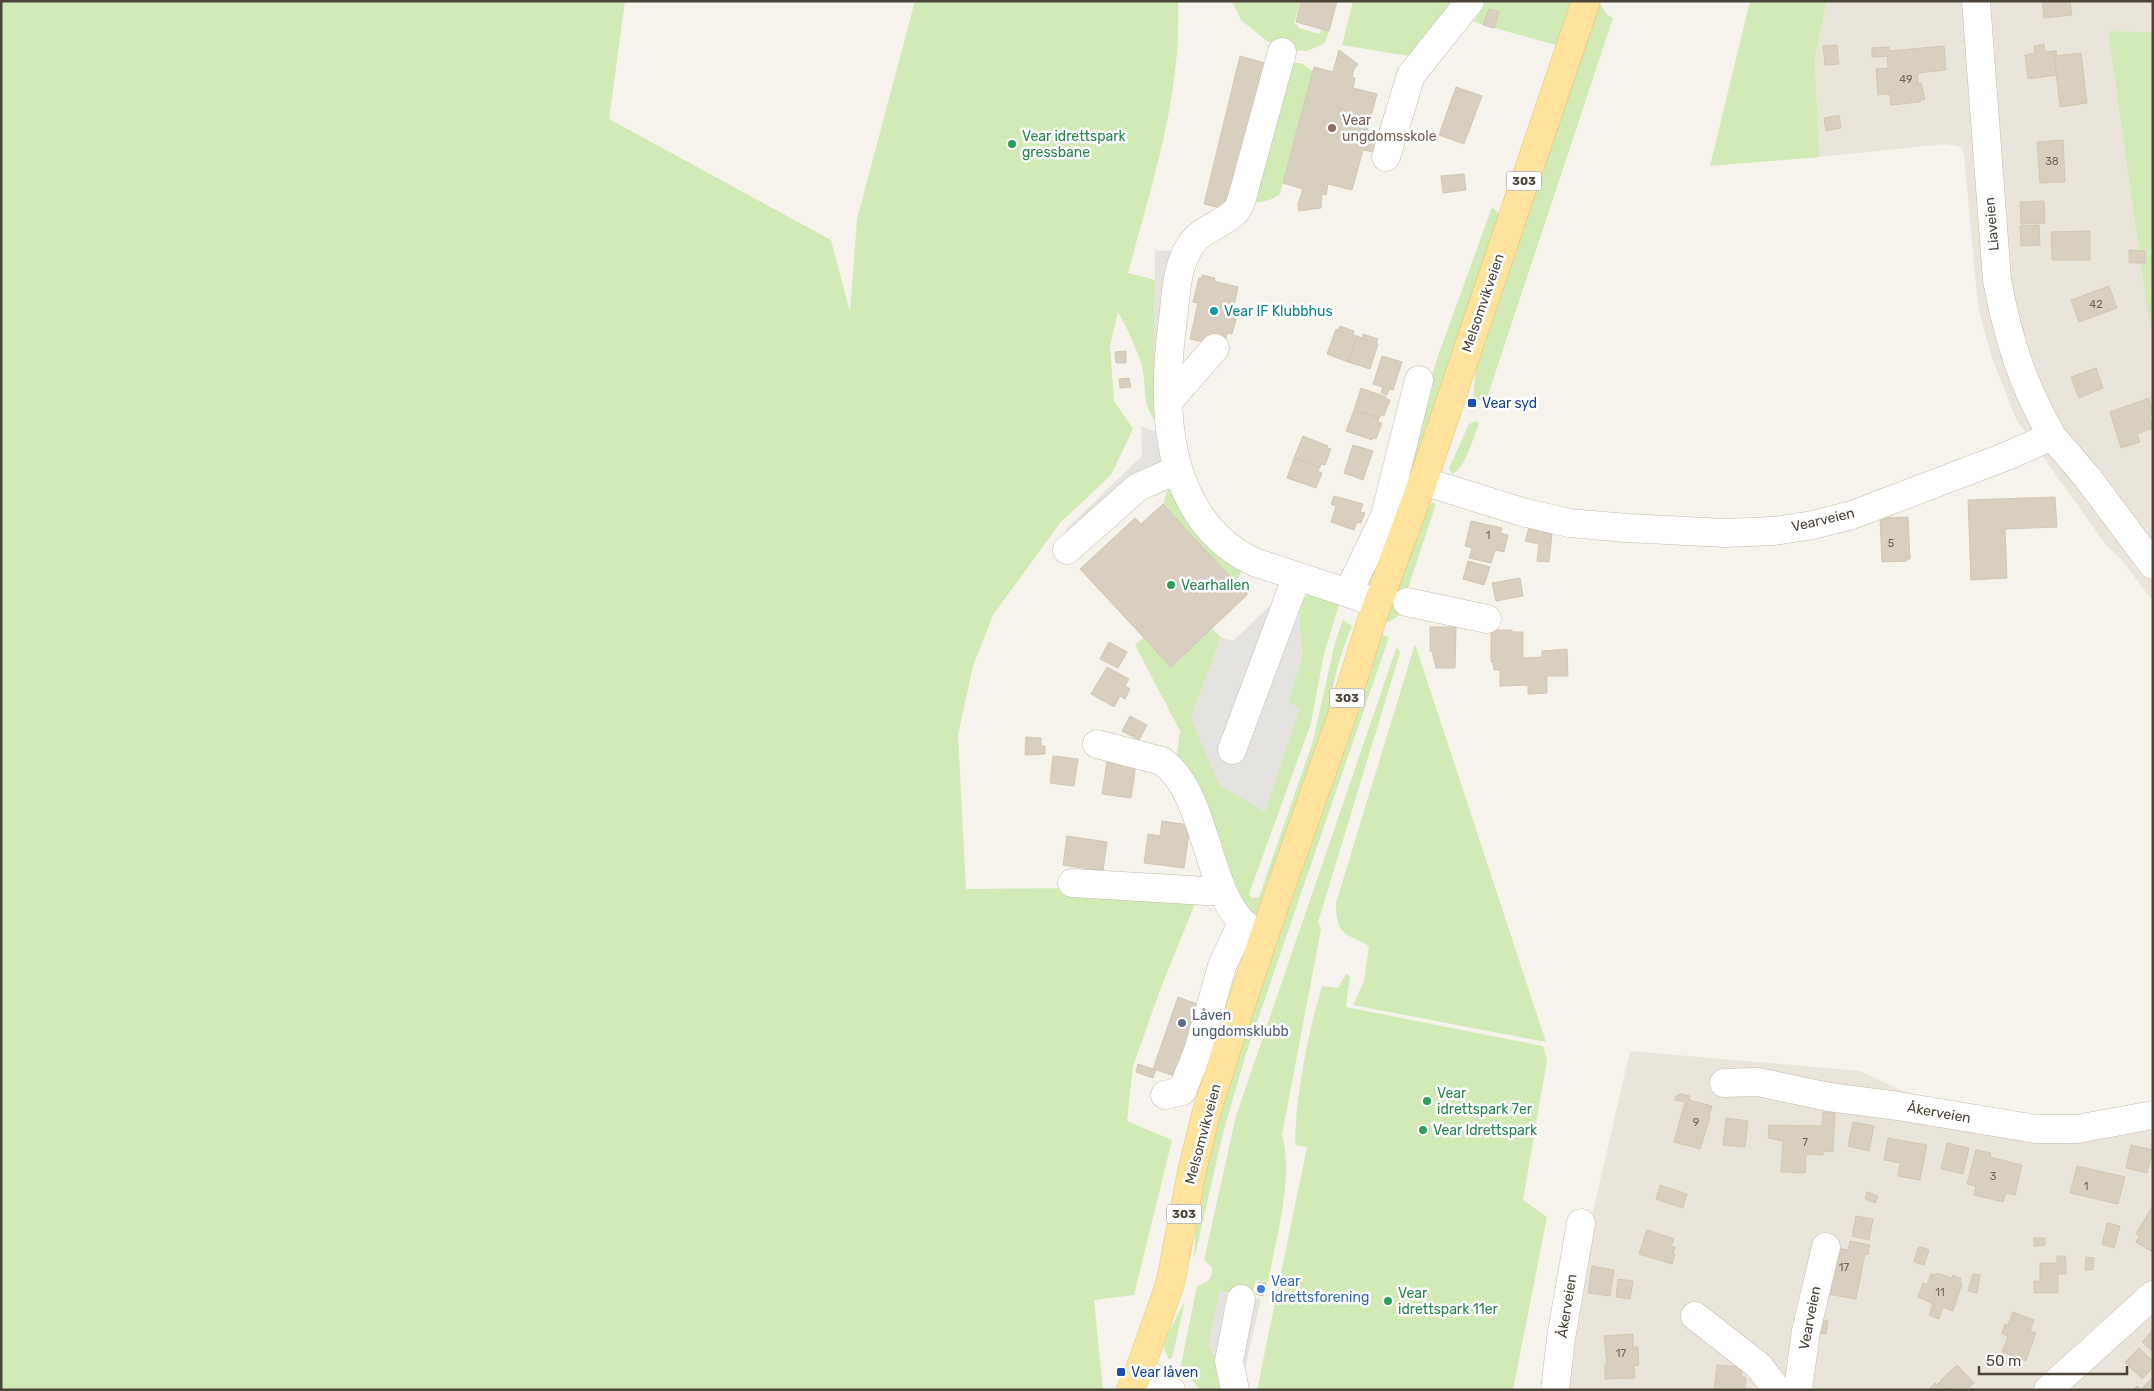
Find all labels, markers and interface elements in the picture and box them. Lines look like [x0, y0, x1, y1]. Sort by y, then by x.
house number: 49 [1899, 73, 1913, 86]
place label: Vear ungdomsskole [1342, 112, 1437, 145]
marker: Vear ungdomsskole [1326, 122, 1338, 134]
place label: Vear idrettspark gressbane [1022, 128, 1127, 161]
marker: Vear idrettspark gressbane [1006, 138, 1018, 150]
house number: 38 [2045, 155, 2059, 168]
road number: 303 [1506, 172, 1542, 190]
street label: Liaveien [1981, 196, 2003, 252]
street label: Melsomvikveien [1458, 251, 1508, 355]
house number: 42 [2089, 298, 2103, 311]
place label: Vear IF Klubbhus [1224, 303, 1333, 320]
marker: Vear IF Klubbhus [1208, 305, 1220, 317]
place label: Vear syd [1482, 395, 1537, 412]
marker: Vear syd [1466, 397, 1478, 409]
street label: Vearveien [1790, 504, 1856, 536]
house number: 1 [1486, 529, 1490, 542]
house number: 5 [1888, 537, 1895, 550]
place label: Vearhallen [1181, 577, 1250, 594]
marker: Vearhallen [1165, 579, 1177, 591]
road number: 303 [1330, 688, 1364, 708]
place label: Låven ungdomsklubb [1192, 1007, 1289, 1040]
marker: Låven ungdomsklubb [1176, 1017, 1188, 1029]
street label: Melsomvikveien [1181, 1082, 1225, 1186]
place label: Vear idrettspark 7er [1437, 1085, 1533, 1118]
marker: Vear idrettspark 7er [1421, 1095, 1433, 1107]
street label: Åkerveien [1906, 1098, 1972, 1127]
house number: 9 [1693, 1116, 1699, 1129]
place label: Vear Idrettspark [1433, 1122, 1538, 1139]
marker: Vear Idrettspark [1417, 1124, 1429, 1136]
house number: 7 [1802, 1136, 1808, 1149]
house number: 3 [1990, 1170, 1997, 1183]
house number: 1 [2084, 1180, 2088, 1193]
road number: 303 [1166, 1204, 1202, 1224]
house number: 17 [1839, 1261, 1850, 1274]
place label: Vear Idrettsforening [1271, 1273, 1369, 1306]
street label: Åkerveien [1553, 1273, 1580, 1339]
marker: Vear Idrettsforening [1255, 1283, 1267, 1295]
place label: Vear idrettspark 11er [1398, 1285, 1499, 1318]
street label: Vearveien [1796, 1285, 1824, 1351]
house number: 11 [1935, 1286, 1945, 1299]
marker: Vear idrettspark 11er [1382, 1295, 1394, 1307]
scale bar [1979, 1344, 2126, 1376]
house number: 17 [1616, 1347, 1627, 1360]
text: 50 m [1986, 1352, 2021, 1370]
place label: Vear låven [1131, 1364, 1198, 1381]
marker: Vear låven [1115, 1366, 1127, 1378]

